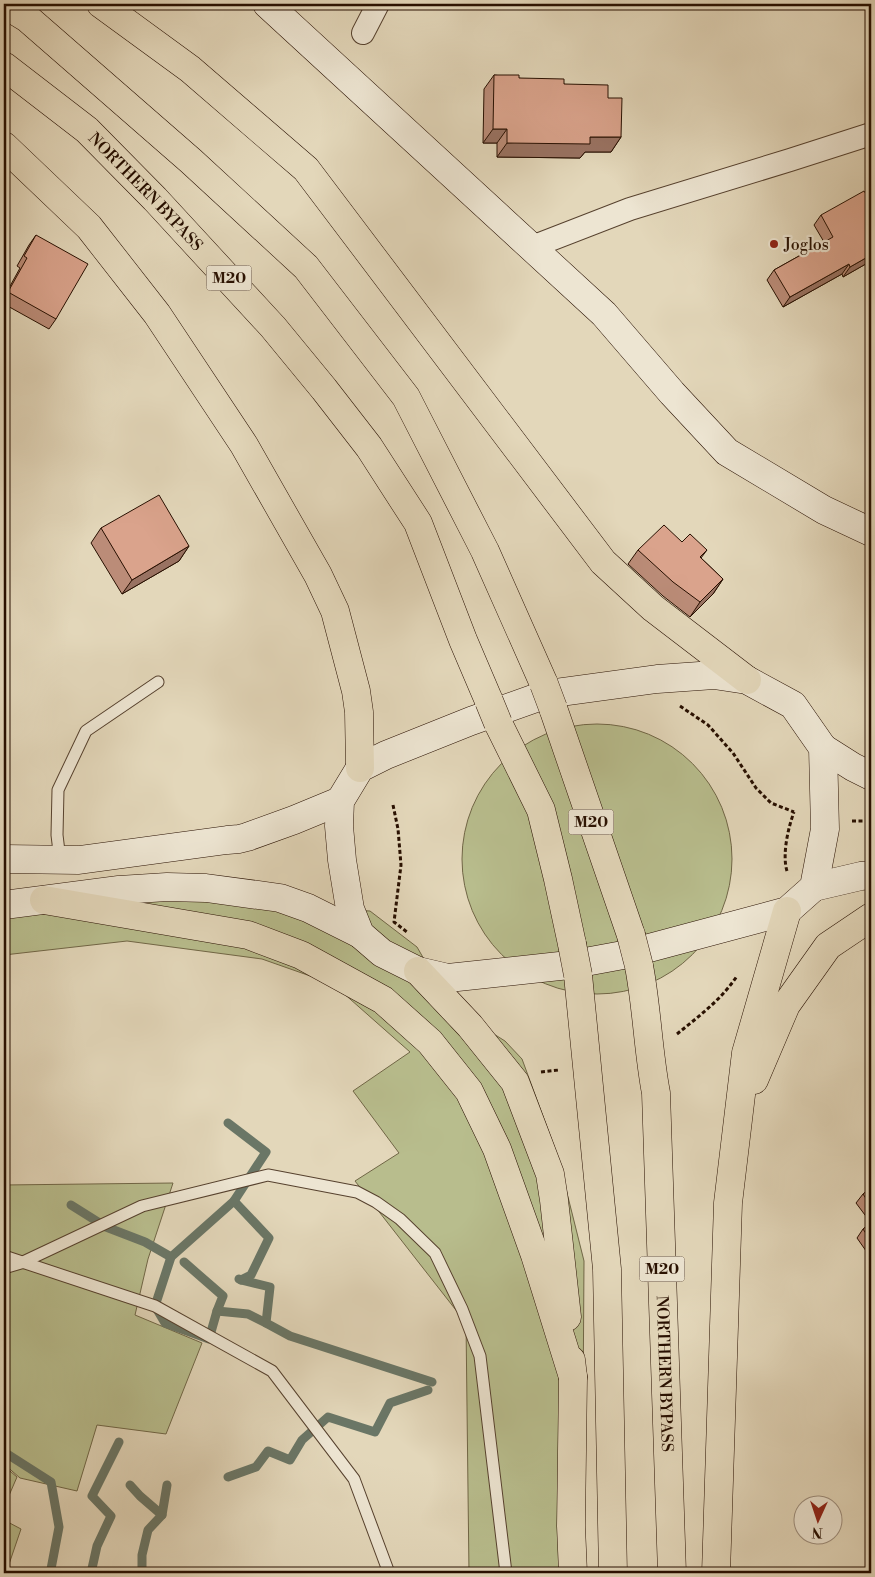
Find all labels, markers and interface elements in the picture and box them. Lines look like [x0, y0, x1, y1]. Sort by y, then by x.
street label: NORTHERN BYPASS [84, 129, 207, 255]
place label: Joglos [783, 235, 829, 255]
marker: Joglos [768, 238, 780, 250]
road number: M20 [206, 266, 252, 290]
road number: M20 [568, 810, 614, 834]
road number: M20 [640, 1256, 684, 1282]
street label: NORTHERN BYPASS [652, 1295, 677, 1452]
north arrow [792, 1494, 842, 1544]
text: N [811, 1523, 823, 1541]

